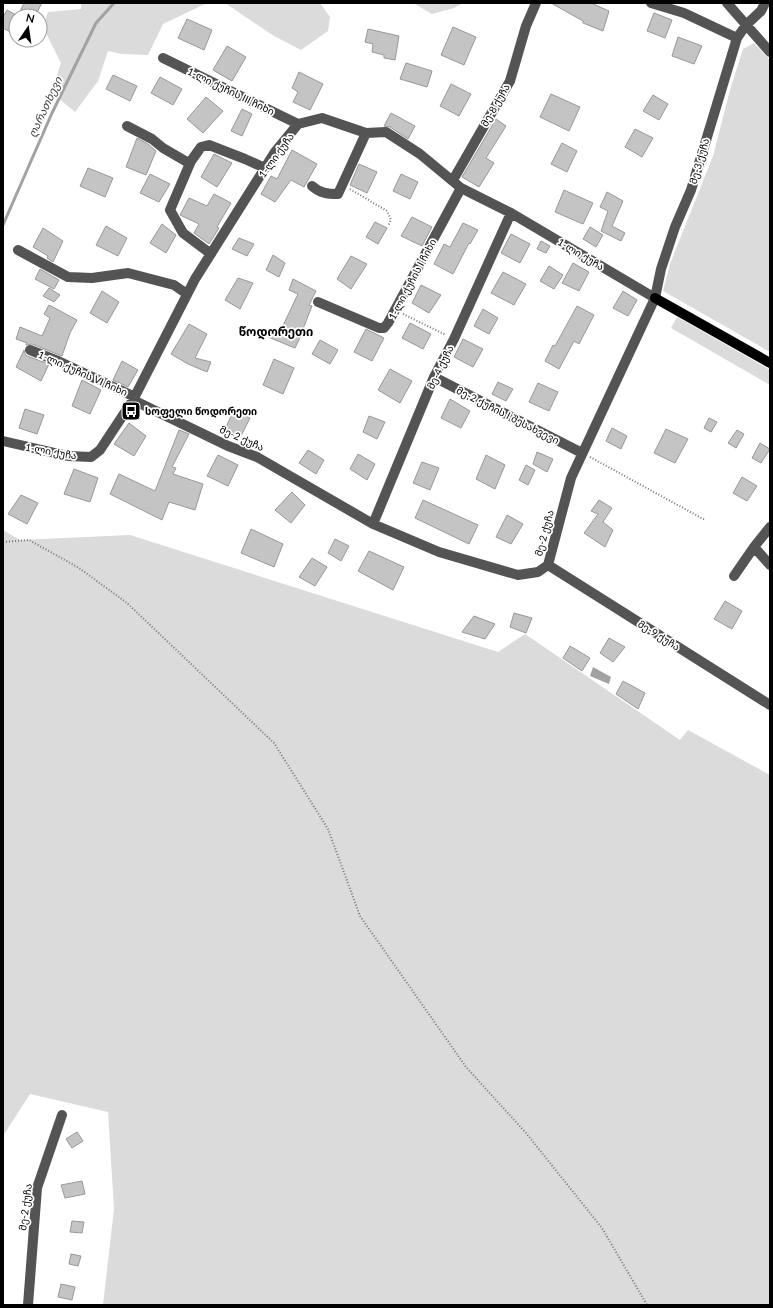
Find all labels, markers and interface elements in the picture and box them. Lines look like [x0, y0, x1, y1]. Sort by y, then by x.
north arrow [8, 8, 48, 48]
text: N [25, 10, 36, 25]
street label: 1-ლი ქუჩის III ჩიხი [185, 65, 277, 118]
water label: ღარათხევი [25, 74, 65, 139]
street label: მე-8 ქუჩა [478, 82, 513, 129]
street label: 1-ლი ქუჩა [256, 130, 297, 180]
street label: მე-3 ქუჩა [687, 137, 712, 186]
street label: 1-ლი ქუჩა [555, 235, 606, 273]
street label: 1-ლი ქუჩის I ჩიხი [386, 236, 439, 322]
district label: წოდორეთი [239, 324, 313, 340]
street label: მე-4 ქუჩა [424, 343, 457, 391]
street label: 1-ლი ქუჩის VI ჩიხი [36, 348, 130, 399]
street label: მე-2 ქუჩის I შესახვევი [454, 384, 562, 447]
bus stop icon: სოფელი წოდორეთი [120, 400, 142, 422]
place label: სოფელი წოდორეთი [145, 405, 257, 418]
street label: მე-2 ქუჩა [218, 423, 266, 454]
street label: 1-ლი ქუჩა [24, 441, 78, 462]
street label: მე-2 ქუჩა [532, 509, 557, 558]
street label: მე-9 ქუჩა [635, 617, 682, 653]
street label: მე-2 ქუჩა [16, 1183, 35, 1231]

